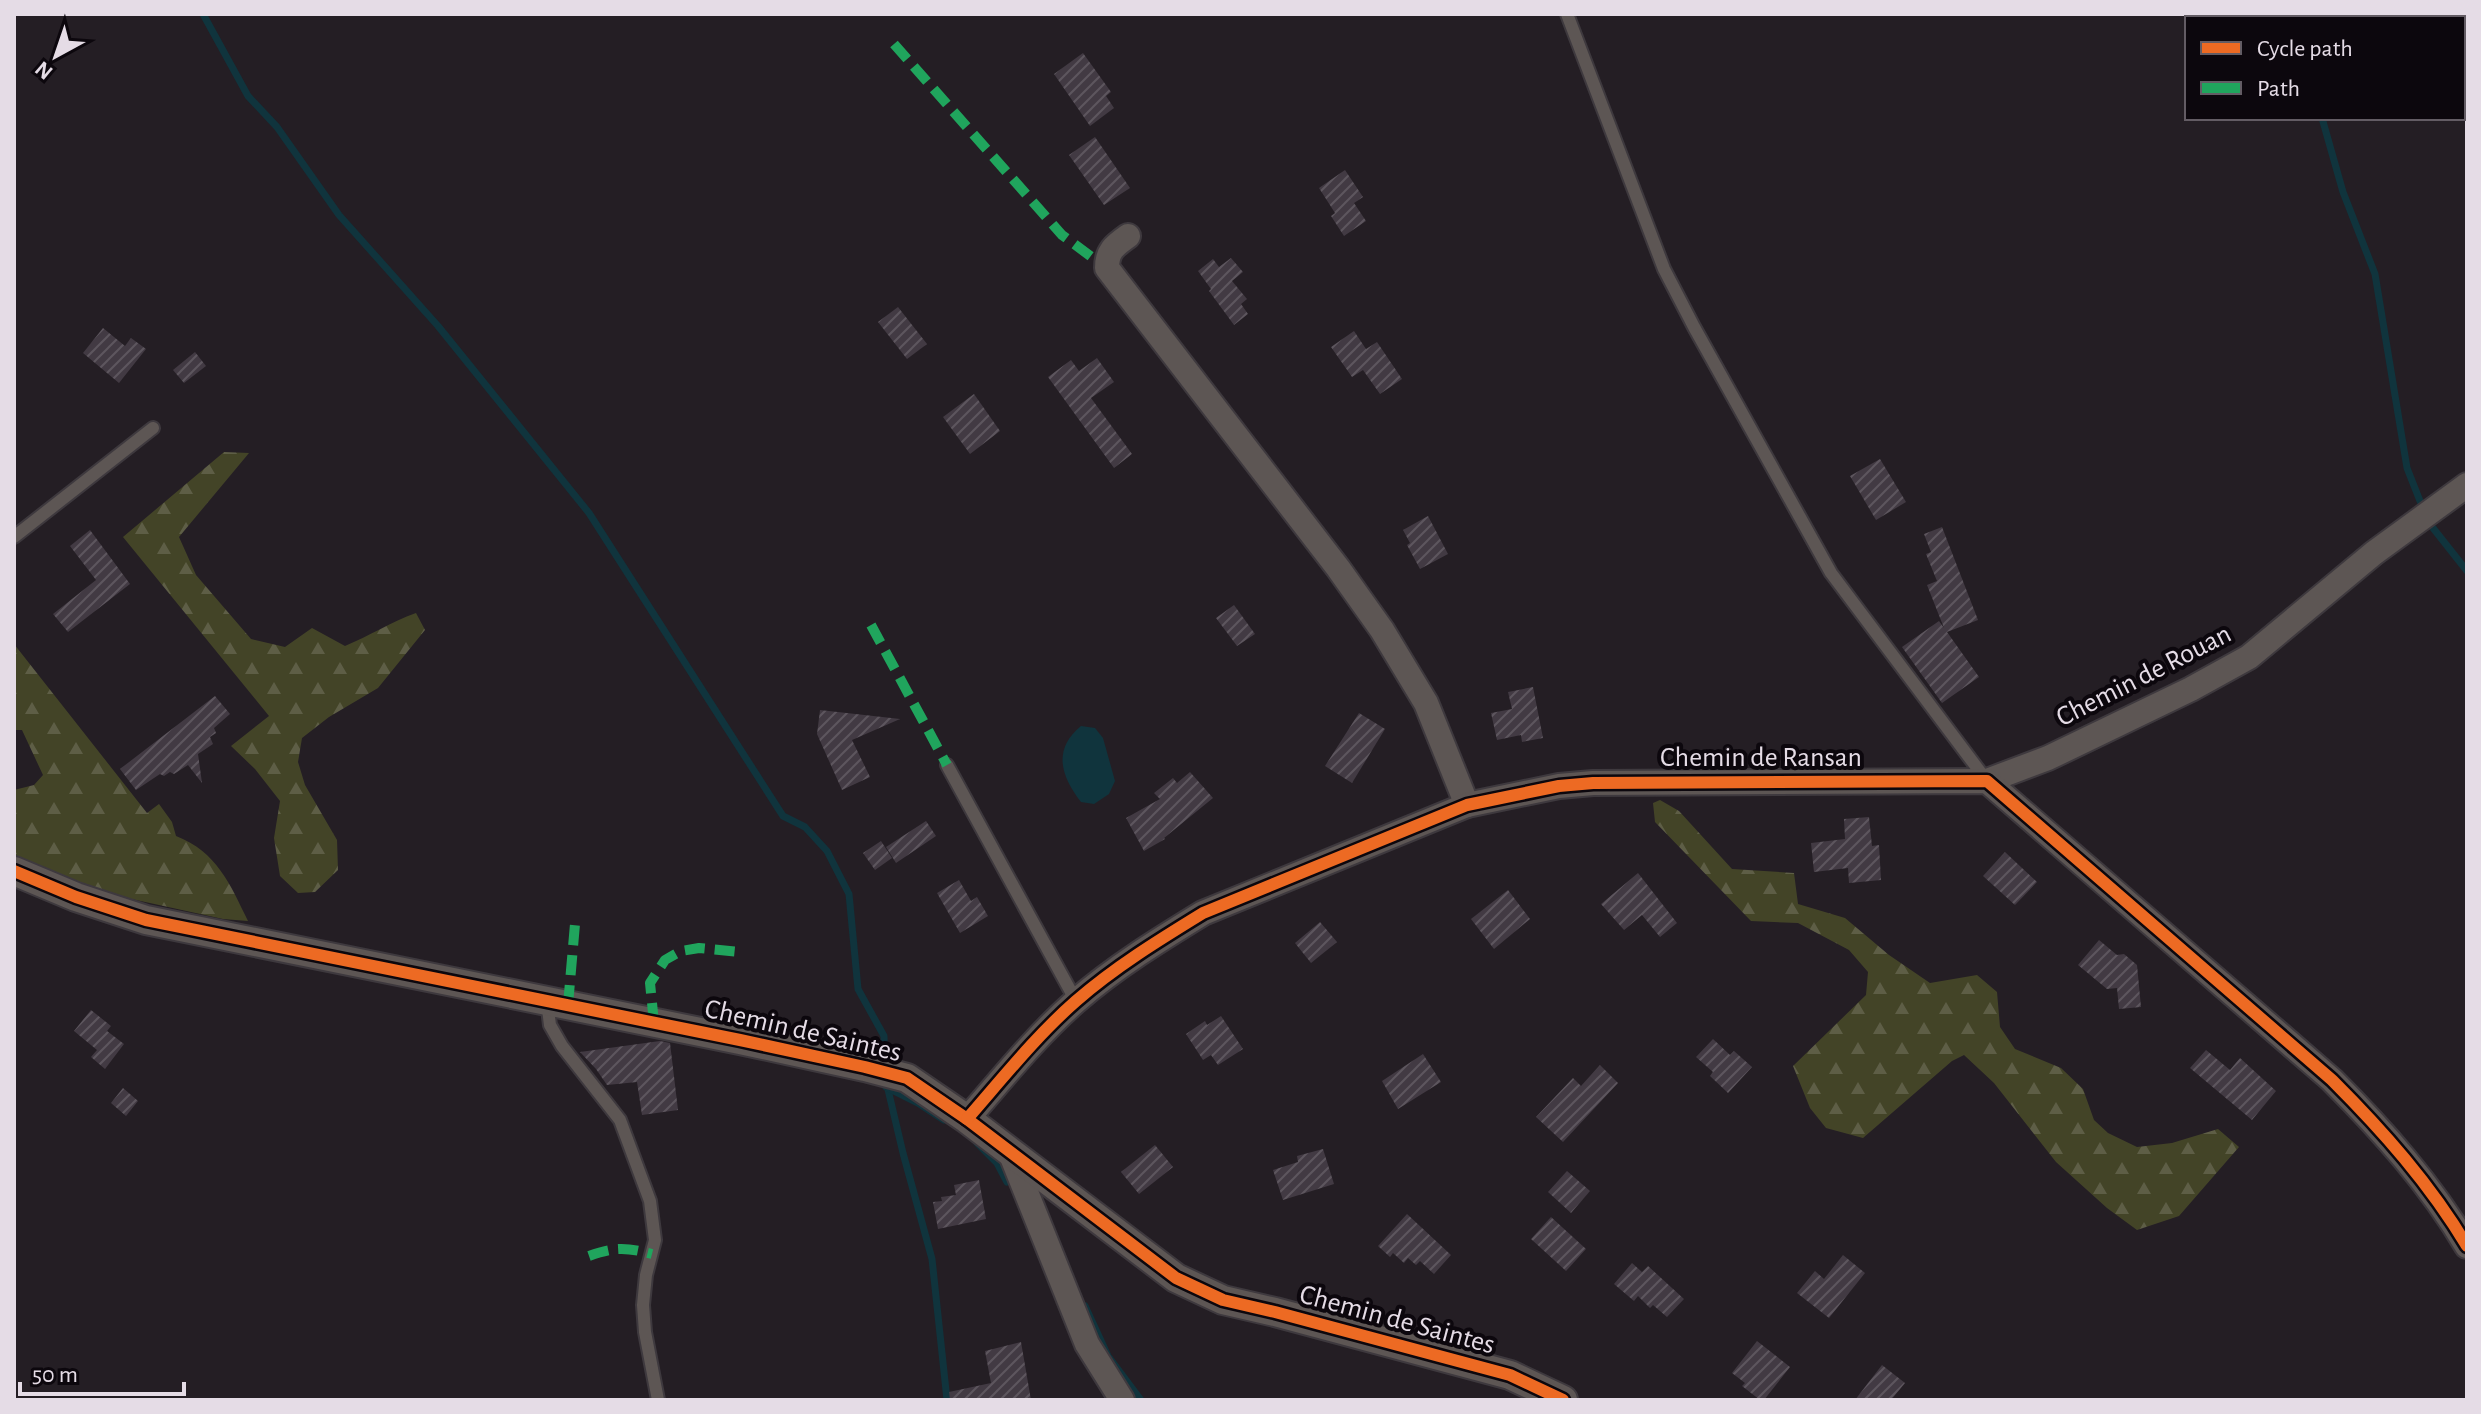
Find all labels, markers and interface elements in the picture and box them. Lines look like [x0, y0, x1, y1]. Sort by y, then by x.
north arrow [16, 16, 96, 96]
legend [2185, 16, 2465, 120]
text: Cycle path [2257, 37, 2353, 61]
text: N [31, 57, 57, 84]
text: Path [2257, 77, 2300, 101]
street label: Chemin de Rouan [2052, 620, 2236, 732]
street label: Chemin de Ransan [1660, 744, 1862, 772]
street label: Chemin de Saintes [702, 995, 904, 1067]
street label: Chemin de Saintes [1296, 1280, 1498, 1360]
scale bar [20, 1346, 184, 1396]
text: 50 m [32, 1363, 78, 1387]

